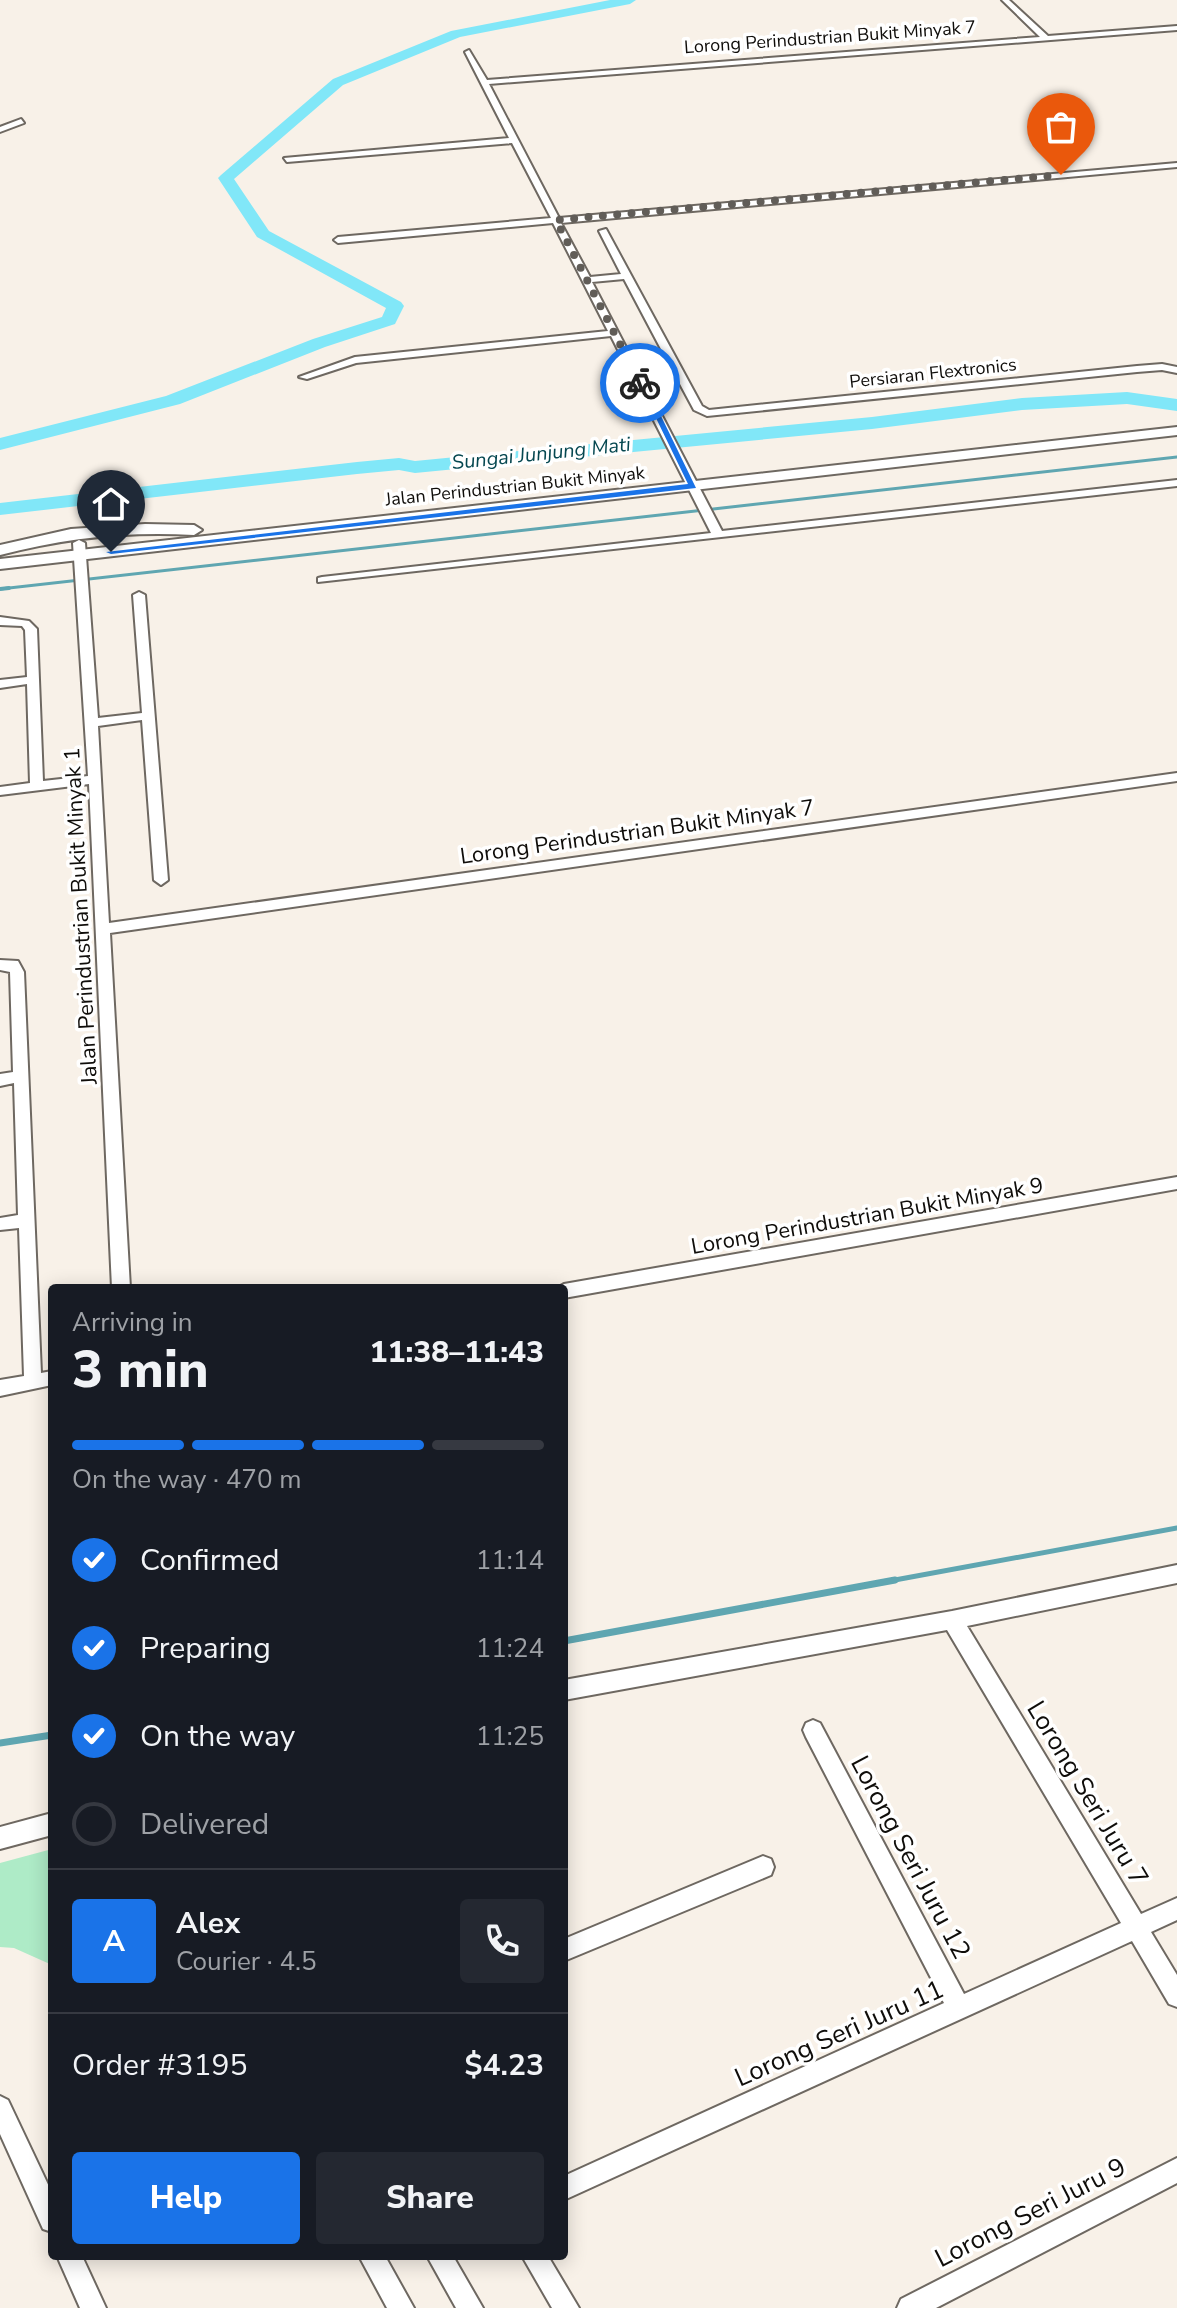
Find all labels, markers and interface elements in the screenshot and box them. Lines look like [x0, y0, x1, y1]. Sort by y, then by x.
street label: Lorong Perindustrian Bukit Minyak 7 [683, 15, 977, 59]
pin [1027, 93, 1095, 175]
icon: bag [1039, 105, 1083, 149]
courier [600, 343, 680, 423]
street label: Persiaran Flextronics [848, 352, 1018, 394]
icon: bike [618, 361, 662, 405]
water label: Sungai Junjung Mati [450, 431, 632, 476]
street label: Jalan Perindustrian Bukit Minyak [383, 460, 647, 512]
pin [77, 470, 145, 552]
icon: home [89, 482, 133, 526]
street label: Jalan Perindustrian Bukit Minyak 1 [57, 747, 105, 1086]
street label: Lorong Perindustrian Bukit Minyak 7 [458, 792, 816, 872]
street label: Lorong Perindustrian Bukit Minyak 9 [689, 1170, 1046, 1262]
text: Arriving in [72, 1305, 193, 1340]
text: 11:38–11:43 [369, 1332, 544, 1373]
text: 3 min [72, 1334, 209, 1405]
text: On the way · 470 m [72, 1462, 301, 1497]
icon: check [72, 1538, 116, 1582]
text: Confirmed [140, 1540, 280, 1581]
text: 11:14 [476, 1543, 544, 1578]
icon: check [72, 1626, 116, 1670]
text: Preparing [140, 1628, 271, 1669]
text: 11:24 [476, 1631, 544, 1666]
street label: Lorong Seri Juru 7 [1019, 1694, 1157, 1892]
icon: check [72, 1714, 116, 1758]
text: On the way [140, 1716, 295, 1757]
text: 11:25 [476, 1719, 544, 1754]
street label: Lorong Seri Juru 12 [842, 1750, 979, 1965]
text: Delivered [140, 1804, 269, 1845]
button: phone [460, 1899, 544, 1983]
text: Alex [176, 1903, 240, 1944]
text: A [103, 1921, 125, 1962]
text: Courier · 4.5 [176, 1944, 317, 1979]
street label: Lorong Seri Juru 11 [729, 1972, 949, 2095]
text: Order #3195 [72, 2045, 247, 2086]
text: $4.23 [465, 2045, 544, 2086]
street label: Lorong Seri Juru 9 [929, 2149, 1132, 2276]
button: Help [72, 2152, 300, 2244]
button: Share [316, 2152, 544, 2244]

